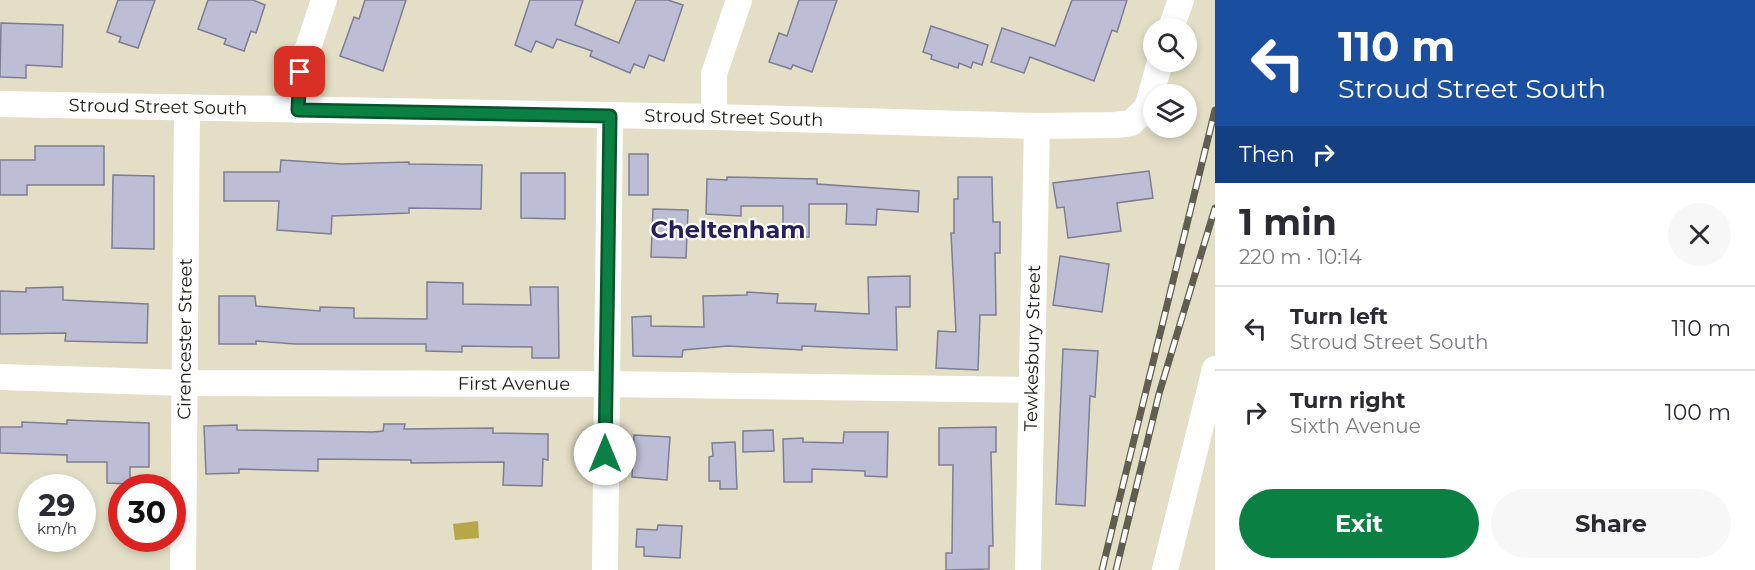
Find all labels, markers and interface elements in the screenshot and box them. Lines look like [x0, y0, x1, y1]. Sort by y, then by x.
map controls [1143, 18, 1197, 138]
button: search [1143, 18, 1197, 72]
text: 110 m [1338, 20, 1455, 72]
icon: left [1239, 24, 1317, 102]
pin [274, 46, 325, 97]
icon: arrive [283, 55, 316, 88]
text: Stroud Street South [1338, 72, 1606, 105]
button: layers [1143, 84, 1197, 138]
street label: Stroud Street South [68, 94, 248, 120]
street label: Stroud Street South [644, 105, 824, 131]
icon: right [1307, 138, 1340, 171]
text: Then [1239, 141, 1295, 168]
text: 1 min [1239, 200, 1337, 244]
button: close [1668, 203, 1731, 266]
district label: Cheltenham [651, 215, 805, 244]
text: 220 m · 10:14 [1239, 245, 1362, 269]
street label: Cirencester Street [173, 258, 197, 420]
street label: Tewkesbury Street [1020, 265, 1045, 431]
text: Turn left [1290, 303, 1388, 330]
icon: left [1239, 312, 1272, 345]
text: 110 m [1671, 315, 1731, 342]
text: Stroud Street South [1290, 330, 1489, 354]
street label: First Avenue [458, 373, 570, 395]
text: Turn right [1290, 387, 1405, 414]
icon: right [1239, 396, 1272, 429]
text: 100 m [1665, 399, 1731, 426]
text: Sixth Avenue [1290, 414, 1421, 438]
position arrow [573, 422, 637, 486]
speed limit sign: 30 [108, 474, 186, 552]
text: 29 [39, 487, 75, 524]
button: Exit [1239, 489, 1479, 558]
button: Share [1491, 489, 1731, 558]
text: km/h [37, 519, 77, 538]

